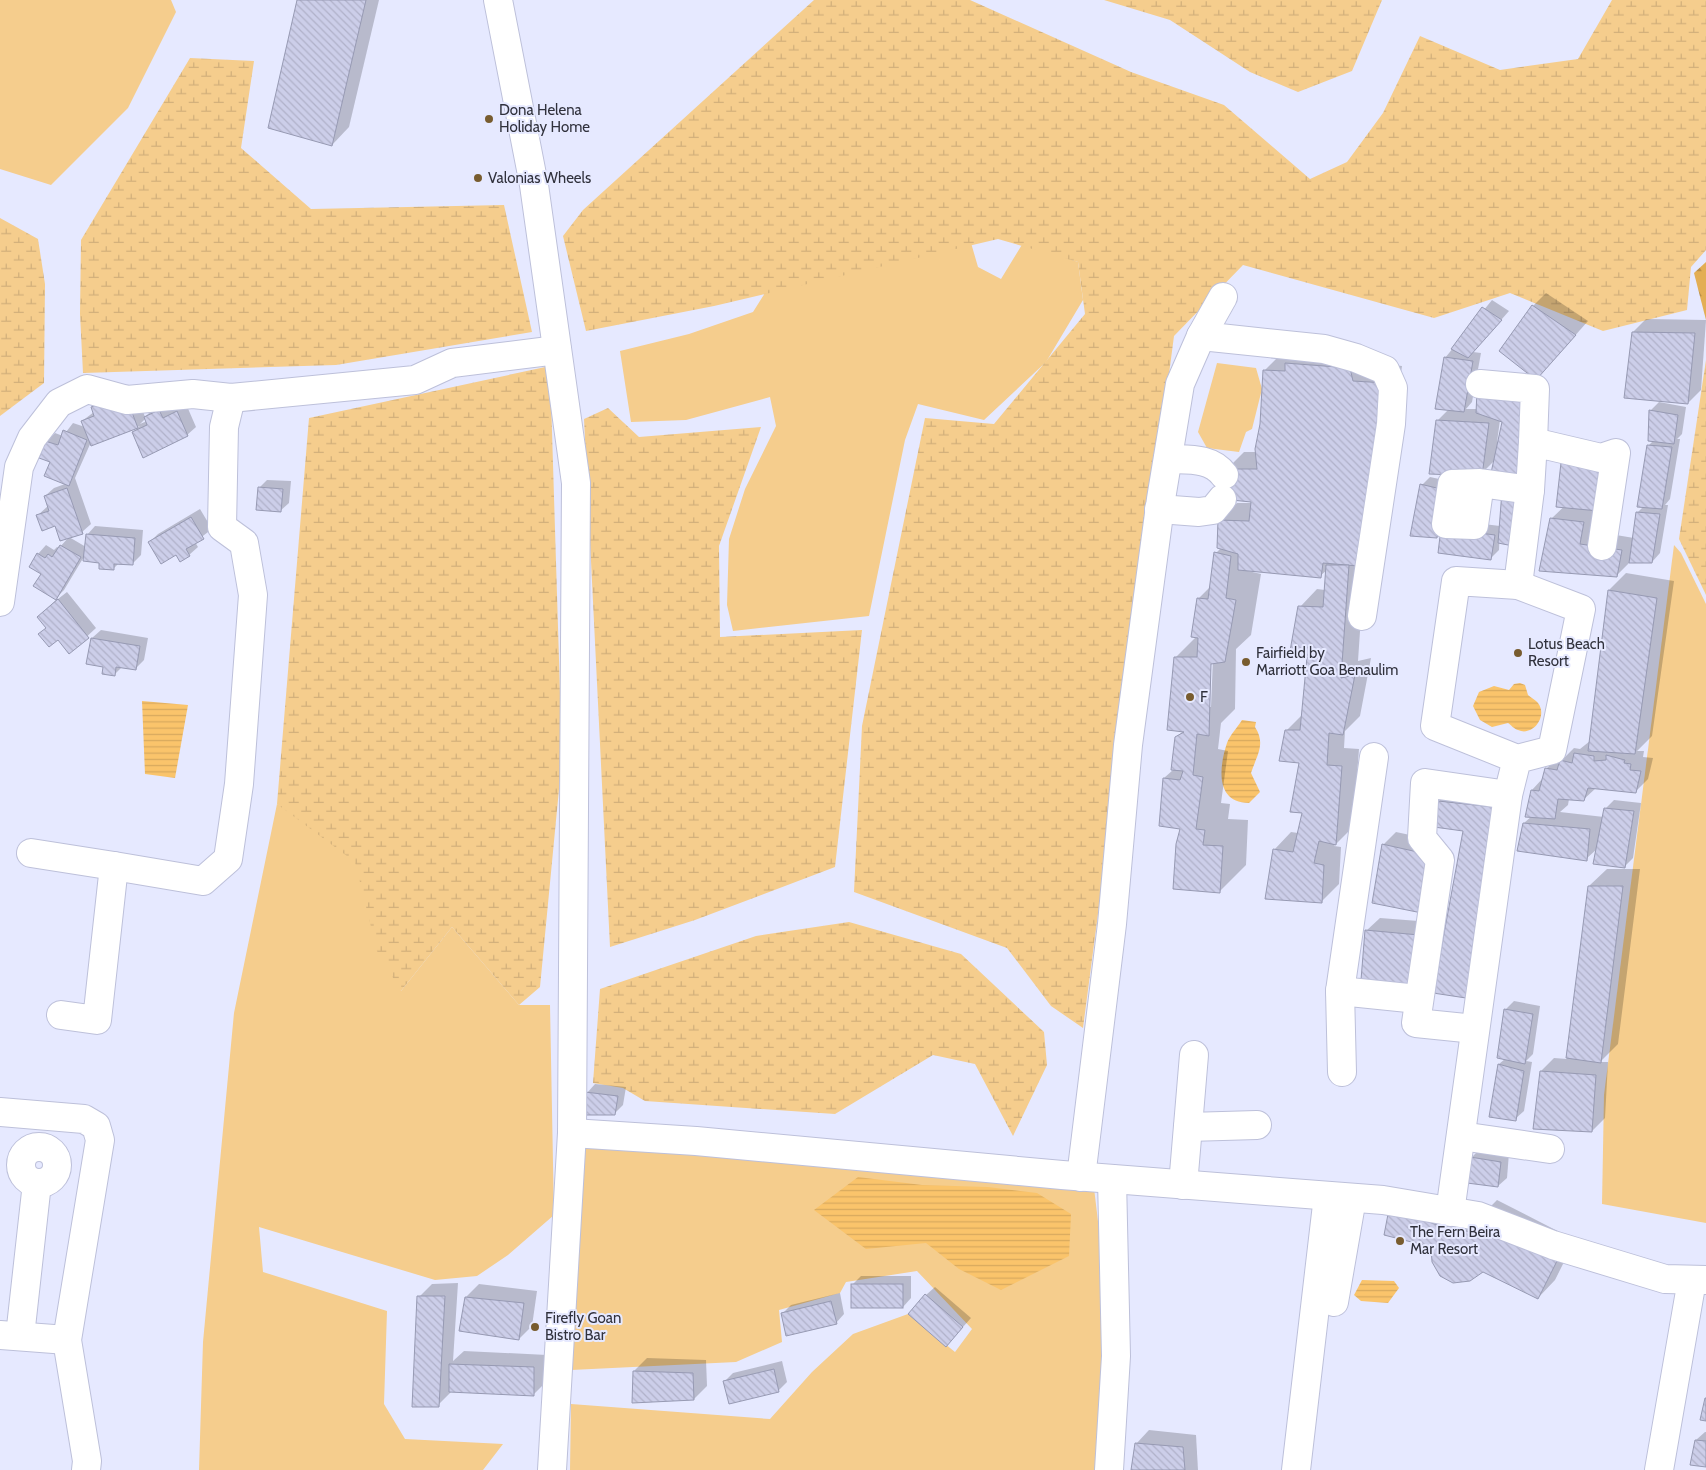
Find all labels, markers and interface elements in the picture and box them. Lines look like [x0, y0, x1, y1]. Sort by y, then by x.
place label: Dona Helena Holiday Home [499, 101, 590, 136]
marker: Dona Helena Holiday Home [483, 113, 495, 125]
place label: Valonias Wheels [488, 169, 591, 187]
marker: Valonias Wheels [472, 172, 484, 184]
place label: Lotus Beach Resort [1528, 635, 1605, 670]
place label: Fairfield by Marriott Goa Benaulim [1256, 644, 1398, 679]
marker: Lotus Beach Resort [1512, 647, 1524, 659]
marker: Fairfield by Marriott Goa Benaulim [1240, 656, 1252, 668]
place label: F [1200, 688, 1208, 706]
marker: F [1184, 691, 1196, 703]
place label: The Fern Beira Mar Resort [1410, 1223, 1501, 1258]
marker: The Fern Beira Mar Resort [1394, 1235, 1406, 1247]
place label: Firefly Goan Bistro Bar [545, 1309, 621, 1344]
marker: Firefly Goan Bistro Bar [529, 1321, 541, 1333]

